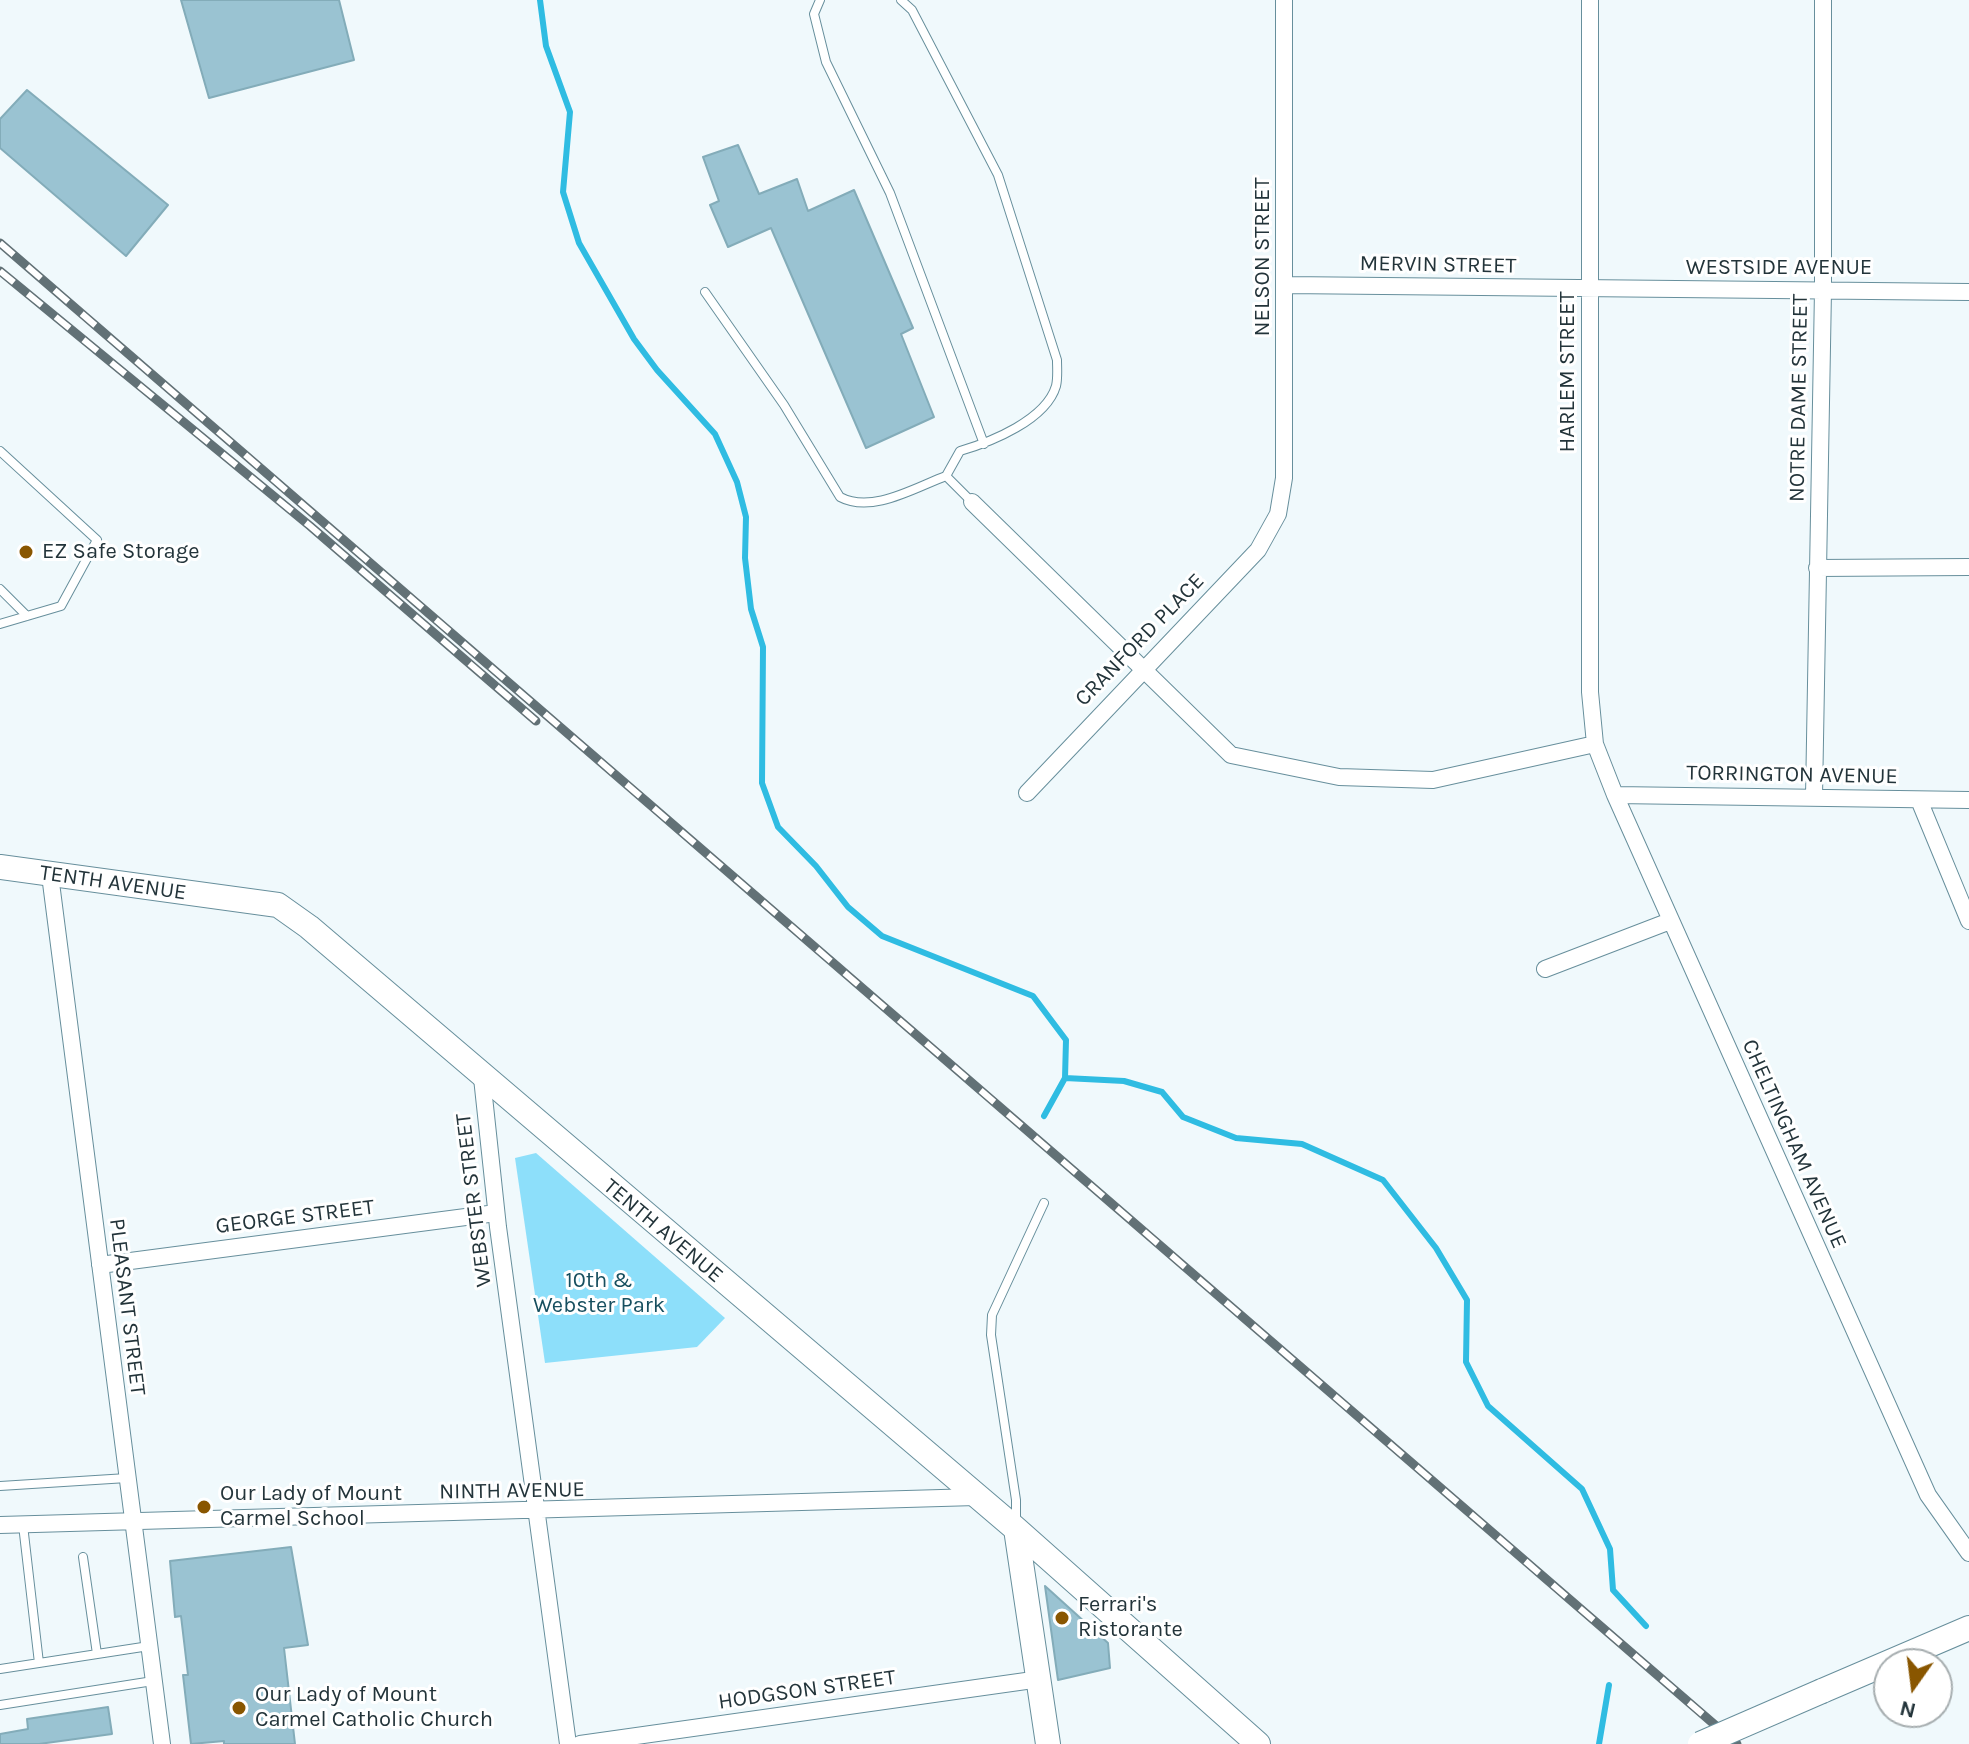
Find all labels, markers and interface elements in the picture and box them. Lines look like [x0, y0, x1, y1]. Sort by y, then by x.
street label: NELSON STREET [1250, 178, 1276, 336]
street label: MERVIN STREET [1359, 250, 1517, 280]
street label: WESTSIDE AVENUE [1686, 255, 1872, 281]
street label: HARLEM STREET [1555, 292, 1581, 452]
street label: NOTRE DAME STREET [1784, 294, 1814, 502]
place label: EZ Safe Storage [42, 539, 199, 565]
marker: EZ Safe Storage [17, 543, 35, 561]
street label: CRANFORD PLACE [1070, 568, 1210, 712]
street label: TORRINGTON AVENUE [1686, 760, 1898, 790]
street label: TENTH AVENUE [38, 860, 188, 906]
street label: CHELTINGHAM AVENUE [1736, 1035, 1852, 1253]
street label: WEBSTER STREET [450, 1112, 498, 1288]
street label: TENTH AVENUE [598, 1173, 728, 1289]
street label: GEORGE STREET [214, 1194, 376, 1240]
street label: PLEASANT STREET [103, 1217, 151, 1397]
park label: 10th & Webster Park [533, 1268, 665, 1320]
street label: NINTH AVENUE [439, 1477, 585, 1505]
place label: Our Lady of Mount Carmel School [220, 1481, 402, 1532]
marker: Our Lady of Mount Carmel School [195, 1498, 213, 1516]
place label: Ferrari's Ristorante [1078, 1592, 1183, 1644]
marker: Ferrari's Ristorante [1053, 1609, 1071, 1627]
north arrow [1873, 1648, 1953, 1728]
street label: HODGSON STREET [717, 1664, 897, 1716]
place label: Our Lady of Mount Carmel Catholic Church [255, 1682, 493, 1734]
text: N [1897, 1695, 1918, 1724]
marker: Our Lady of Mount Carmel Catholic Church [230, 1699, 248, 1717]

